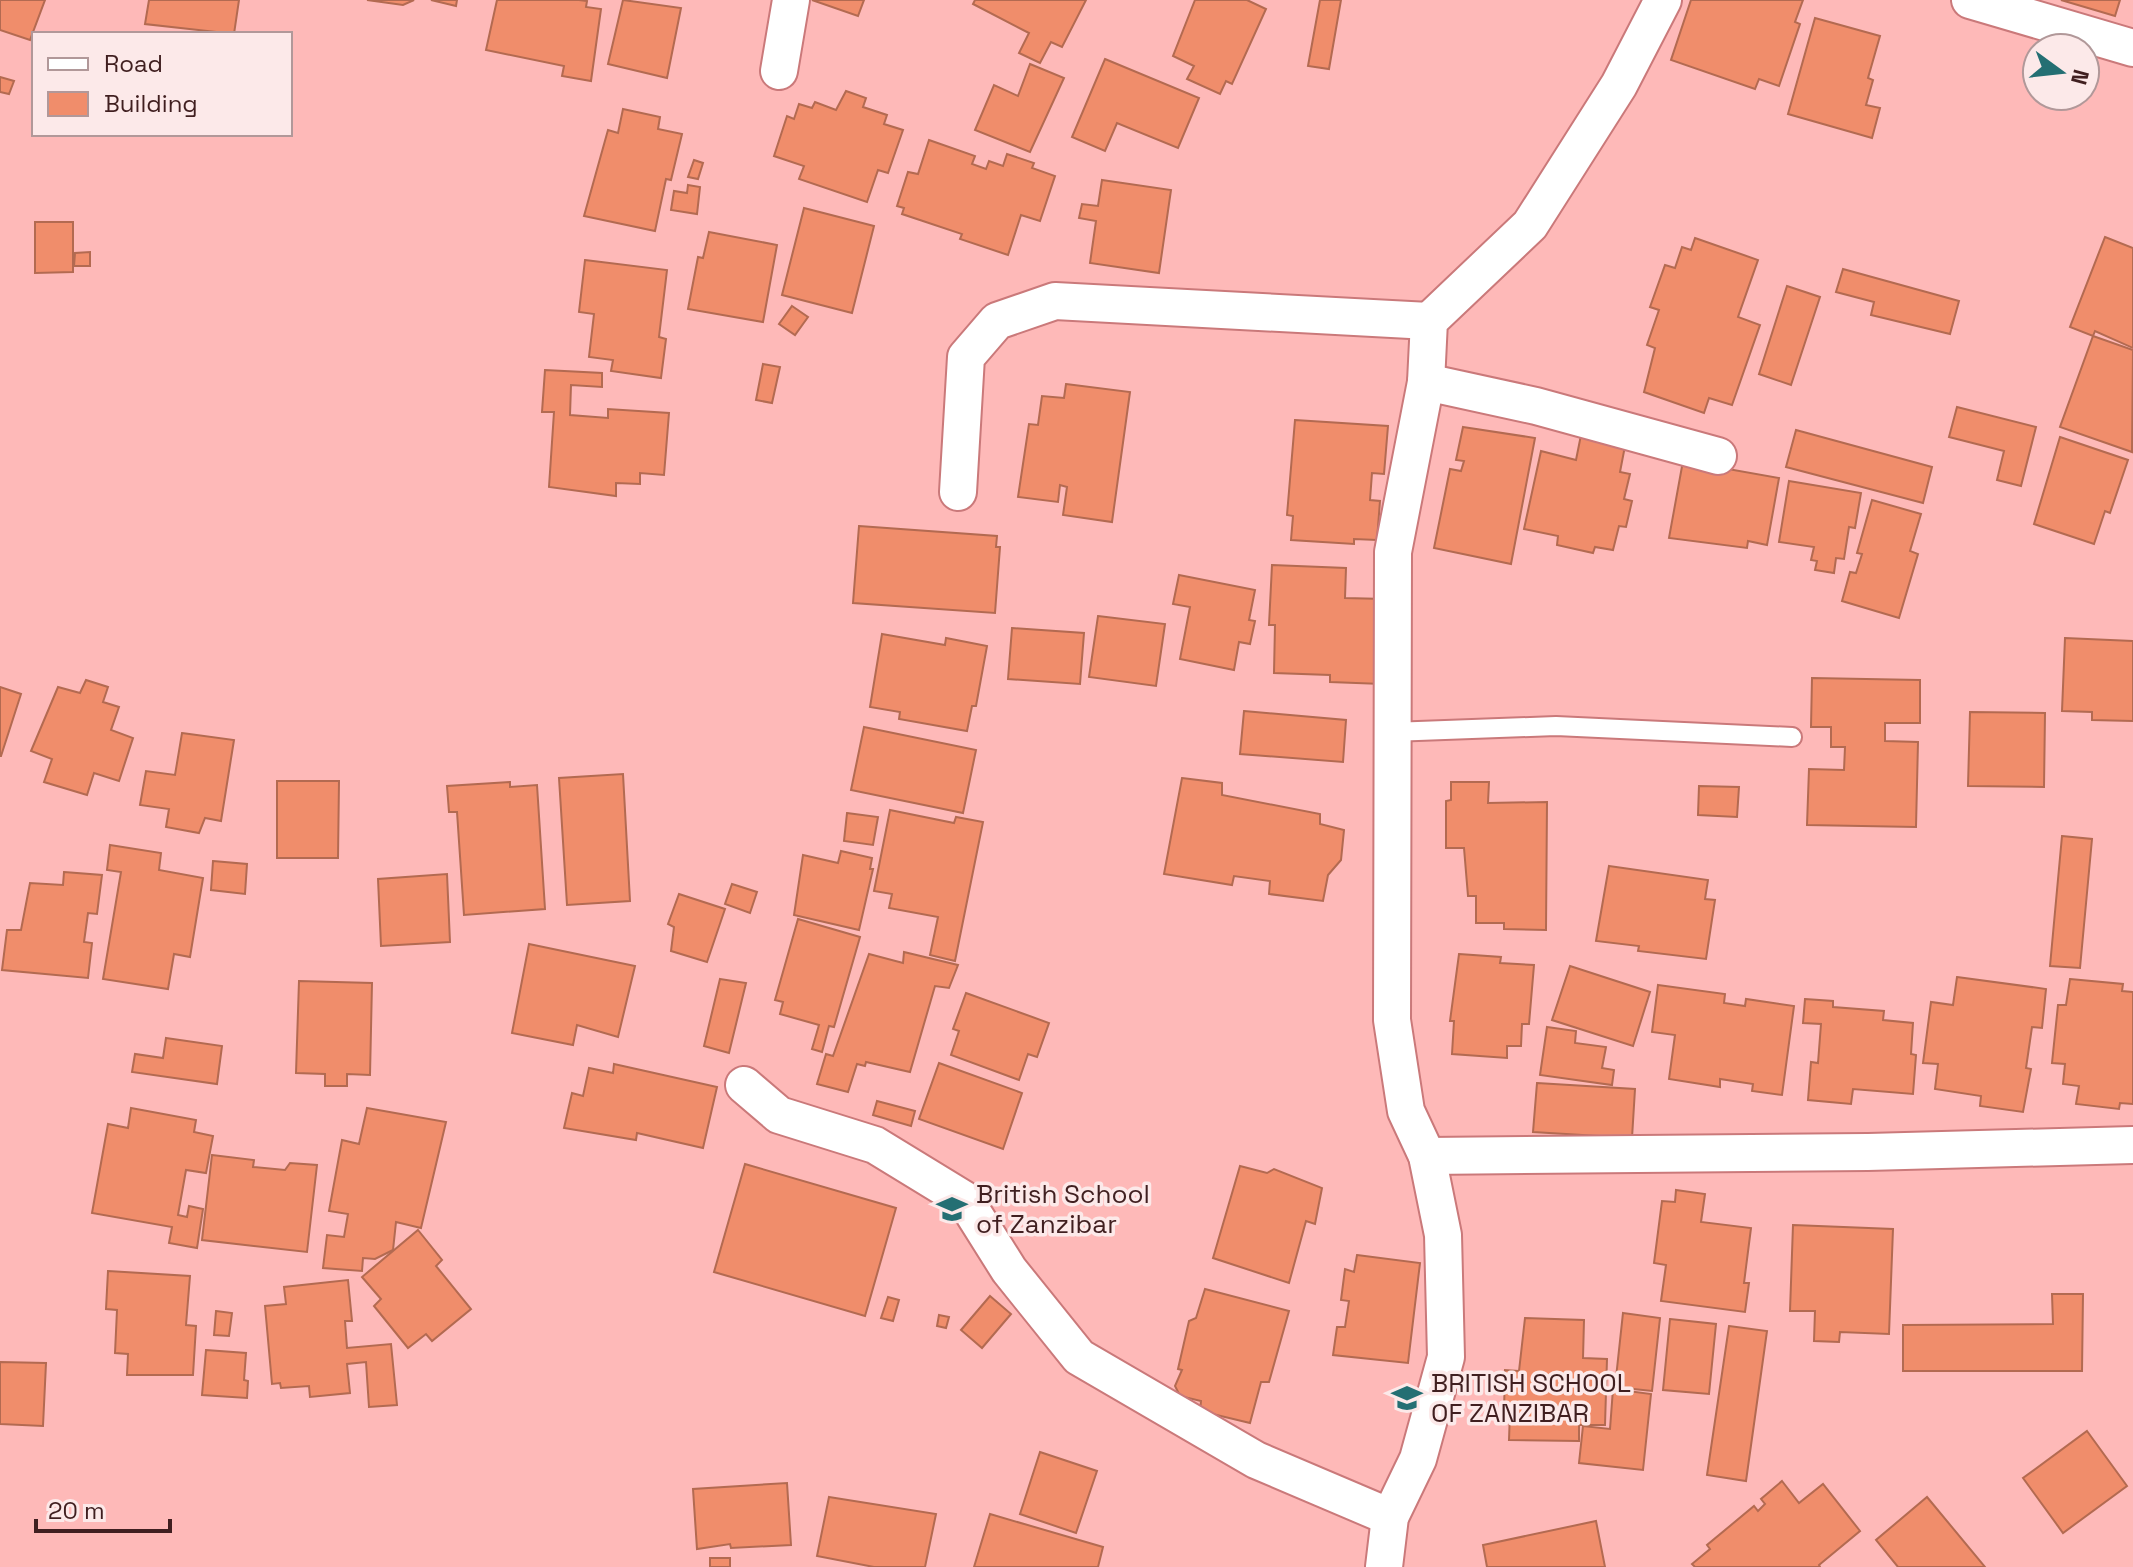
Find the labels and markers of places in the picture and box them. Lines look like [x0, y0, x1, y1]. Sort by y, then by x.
place label: British School of Zanzibar [976, 1177, 1150, 1241]
school or university icon: British School of Zanzibar [935, 1192, 969, 1226]
place label: BRITISH SCHOOL OF ZANZIBAR [1431, 1366, 1631, 1430]
school or university icon: BRITISH SCHOOL OF ZANZIBAR [1390, 1381, 1424, 1415]

